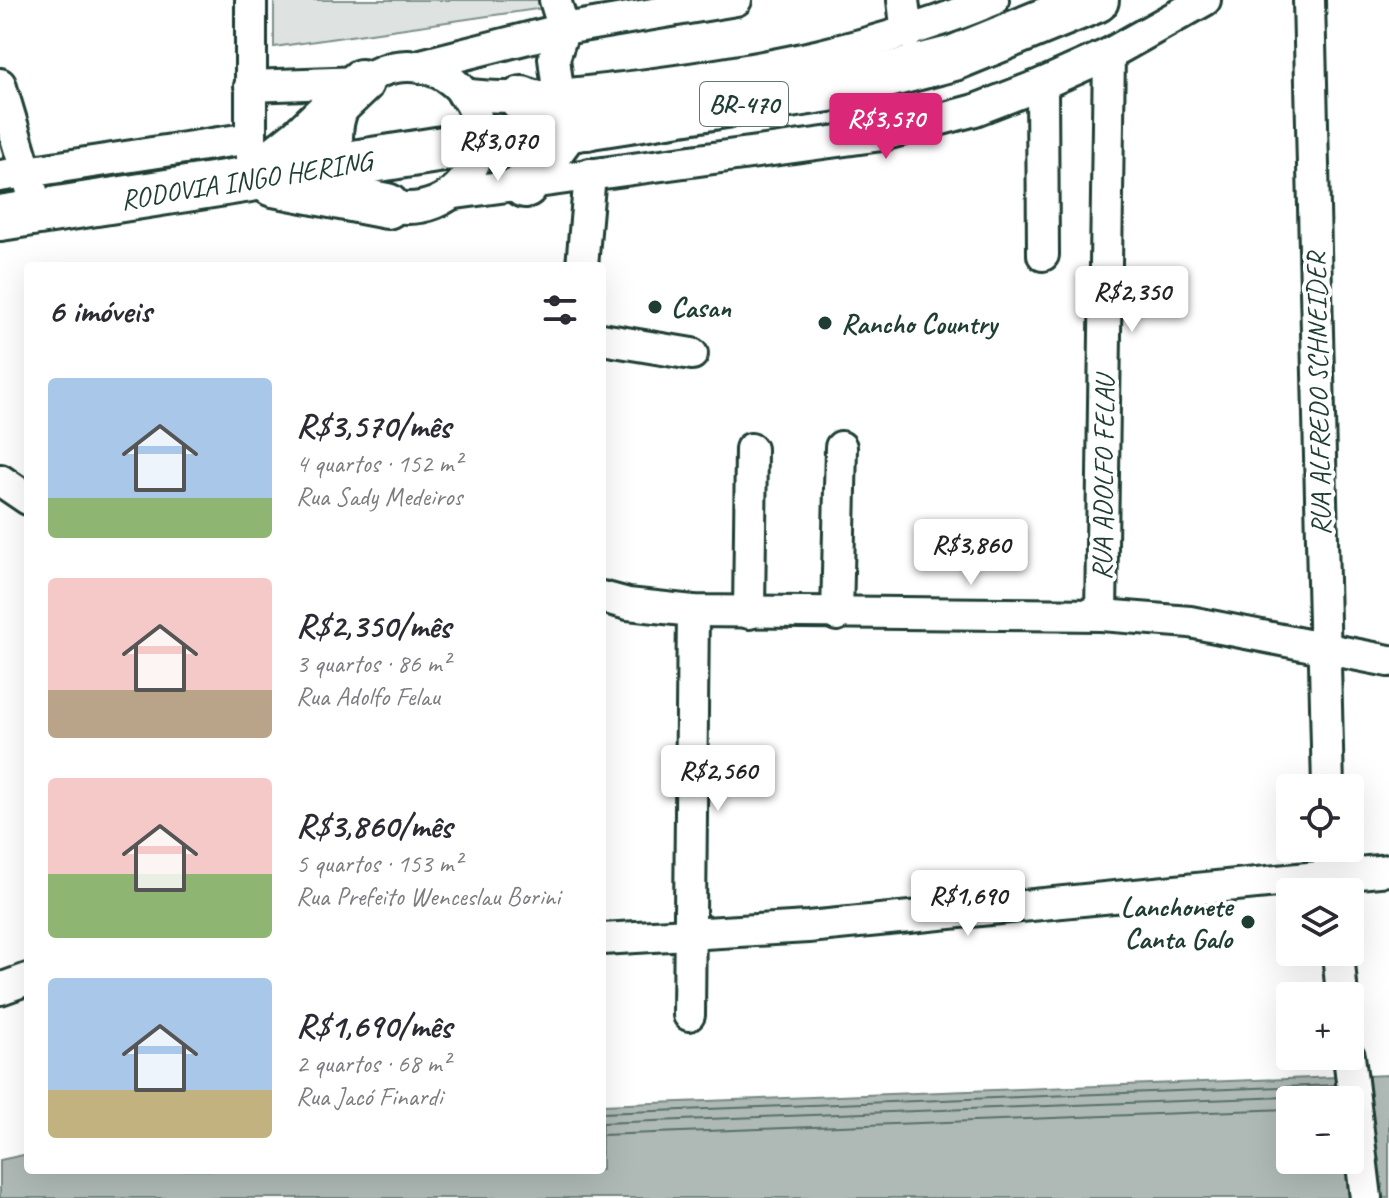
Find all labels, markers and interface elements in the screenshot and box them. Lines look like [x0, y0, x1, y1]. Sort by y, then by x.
road number: BR-470 [700, 82, 788, 126]
pin: R$3,570 [812, 93, 960, 161]
text: R$3,570 [847, 102, 925, 135]
pin: R$3,070 [424, 115, 572, 183]
text: R$3,070 [459, 124, 537, 157]
street label: RODOVIA INGO HERING [118, 142, 378, 217]
street label: RUA ALFREDO SCHNEIDER [1298, 249, 1338, 536]
pin: R$2,350 [1058, 266, 1206, 334]
text: R$2,350 [1093, 275, 1171, 308]
icon: filters [538, 288, 582, 332]
text: 6 imóveis [48, 289, 151, 332]
place label: Casan [671, 290, 732, 325]
marker: Casan [646, 298, 664, 316]
place label: Rancho Country [841, 306, 999, 341]
marker: Rancho Country [816, 314, 834, 332]
street label: RUA ADOLFO FELAU [1084, 371, 1122, 580]
text: R$3,570/mês [296, 404, 451, 447]
icon: home [112, 410, 208, 506]
text: 4 quartos · 152 m² [296, 447, 461, 480]
text: Rua Sady Medeiros [296, 480, 462, 513]
pin: R$3,860 [897, 519, 1045, 587]
text: R$3,860 [932, 528, 1010, 561]
text: R$2,350/mês [296, 604, 451, 647]
icon: home [112, 610, 208, 706]
text: 3 quartos · 86 m² [296, 647, 450, 680]
text: Rua Adolfo Felau [296, 680, 440, 713]
pin: R$2,560 [644, 745, 792, 813]
text: R$2,560 [679, 754, 757, 787]
map controls [1276, 774, 1364, 1174]
button: locate [1276, 774, 1364, 862]
text: R$3,860/mês [296, 804, 452, 847]
icon: home [112, 810, 208, 906]
text: 5 quartos · 153 m² [296, 847, 461, 880]
pin: R$1,690 [894, 870, 1042, 938]
button: layers [1276, 878, 1364, 966]
text: R$1,690 [929, 879, 1007, 912]
text: Rua Prefeito Wenceslau Borini [296, 880, 560, 913]
place label: Lanchonete Canta Galo [1121, 889, 1235, 956]
marker: Lanchonete Canta Galo [1239, 913, 1257, 931]
button: + [1276, 982, 1364, 1070]
text: R$1,690/mês [296, 1004, 452, 1047]
icon: home [112, 1010, 208, 1106]
text: 2 quartos · 68 m² [296, 1047, 450, 1080]
text: Rua Jacó Finardi [296, 1080, 442, 1113]
button: − [1276, 1086, 1364, 1174]

